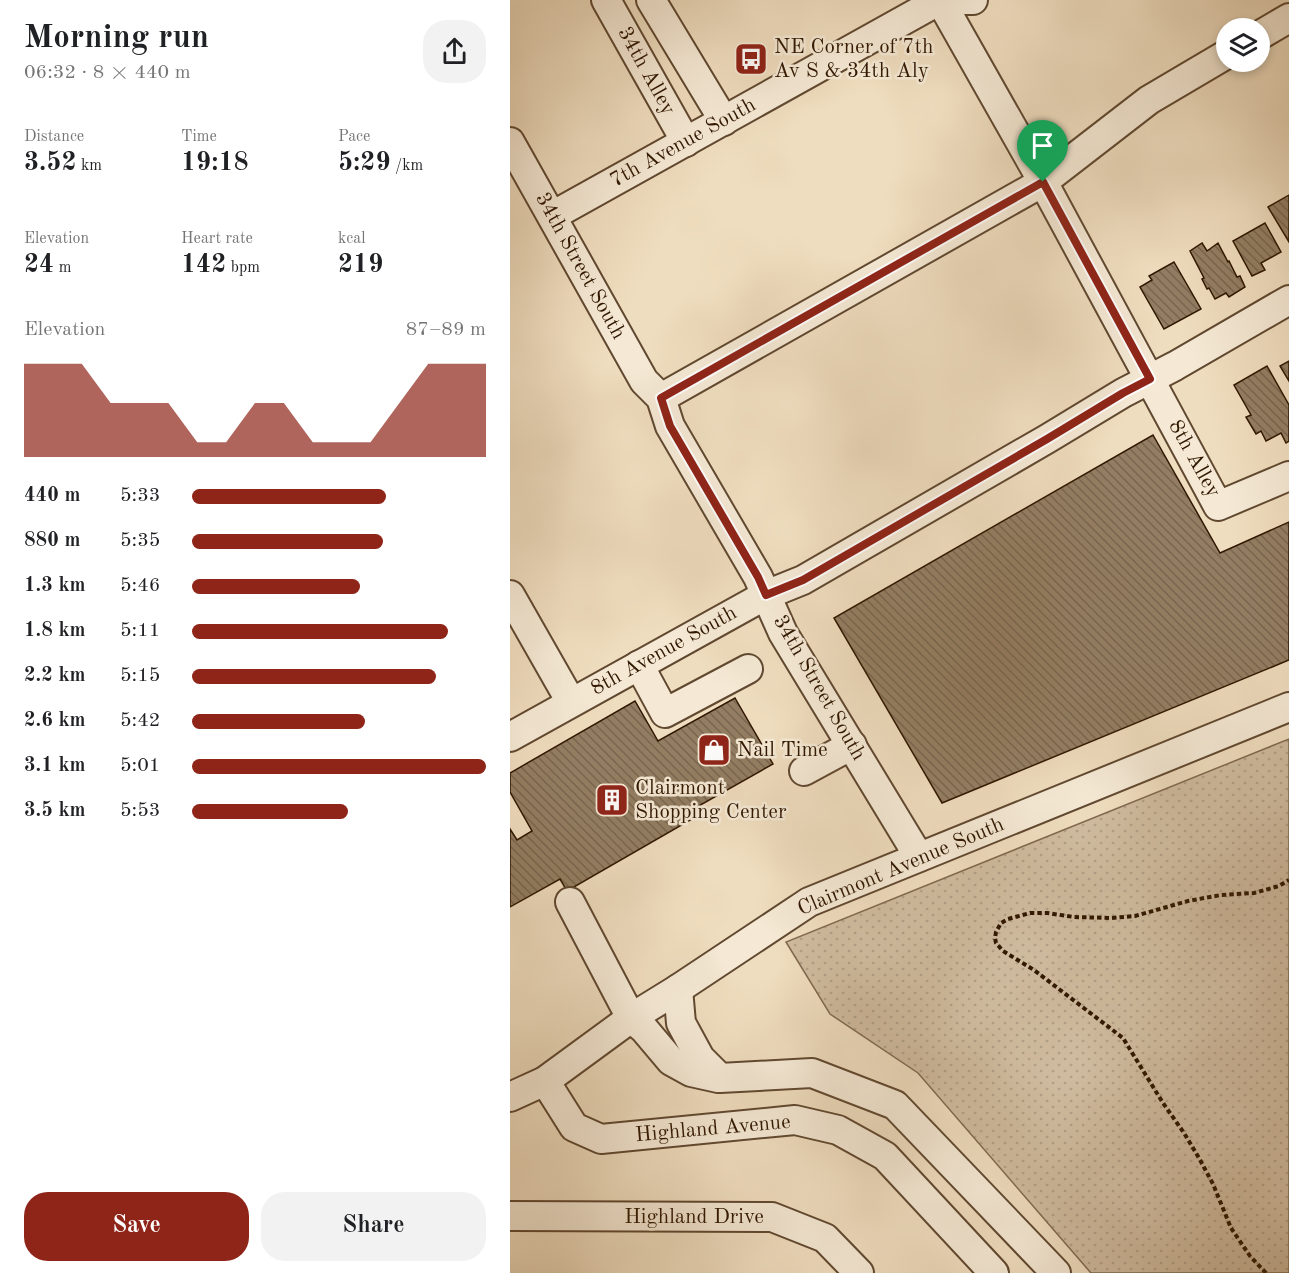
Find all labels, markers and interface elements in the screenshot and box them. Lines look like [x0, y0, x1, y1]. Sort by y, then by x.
map controls [1216, 18, 1270, 72]
button: layers [1216, 18, 1270, 72]
button: share [423, 20, 486, 83]
text: Morning run [24, 22, 209, 55]
street label: 34th Alley [613, 23, 679, 119]
place label: NE Corner of 7th Av S & 34th Aly [774, 37, 933, 82]
bus stop icon: NE Corner of 7th Av S & 34th Aly [733, 41, 769, 77]
text: 06:32 · 8 × 440 m [24, 63, 191, 83]
street label: 7th Avenue South [607, 94, 759, 192]
pin [1017, 120, 1068, 182]
text: Distance [24, 129, 84, 145]
text: Time [181, 129, 217, 145]
text: Pace [338, 129, 370, 145]
icon: arrive [1026, 129, 1059, 162]
text: 3.52 [24, 150, 77, 176]
text: 19:18 [181, 150, 249, 176]
text: 5:29 [338, 150, 391, 176]
text: km [77, 158, 102, 174]
text: /km [391, 158, 423, 174]
street label: 34th Street South [531, 189, 629, 343]
text: Elevation [24, 231, 89, 247]
text: Heart rate [181, 231, 253, 247]
text: kcal [338, 231, 366, 247]
text: 24 [24, 252, 54, 278]
text: 142 [181, 252, 226, 278]
text: 219 [338, 252, 383, 278]
text: m [54, 260, 71, 276]
text: bpm [226, 260, 260, 276]
text: Elevation [24, 320, 105, 340]
text: 87–89 m [406, 320, 486, 340]
street label: 8th Alley [1164, 417, 1224, 501]
text: 440 m [24, 486, 80, 506]
text: 5:33 [120, 486, 160, 506]
text: 880 m [24, 531, 80, 551]
text: 5:35 [120, 531, 160, 551]
text: 1.3 km [24, 576, 86, 596]
text: 5:46 [120, 576, 160, 596]
street label: 8th Avenue South [588, 602, 740, 700]
street label: 34th Street South [769, 612, 869, 764]
text: 1.8 km [24, 621, 86, 641]
text: 5:11 [120, 621, 160, 641]
text: 2.2 km [24, 666, 86, 686]
text: 5:15 [120, 666, 160, 686]
text: 2.6 km [24, 711, 86, 731]
text: 5:42 [120, 711, 160, 731]
shop icon: Nail Time [696, 732, 732, 768]
place label: Nail Time [737, 740, 828, 761]
text: 3.1 km [24, 756, 86, 776]
text: 5:01 [120, 756, 160, 776]
place label: Clairmont Shopping Center [635, 778, 787, 823]
building icon: Clairmont Shopping Center [594, 782, 630, 818]
text: 3.5 km [24, 801, 86, 821]
text: 5:53 [120, 801, 160, 821]
street label: Clairmont Avenue South [795, 814, 1007, 920]
street label: Highland Avenue [634, 1112, 792, 1146]
button: Save [24, 1192, 249, 1261]
button: Share [261, 1192, 486, 1261]
street label: Highland Drive [624, 1207, 764, 1228]

